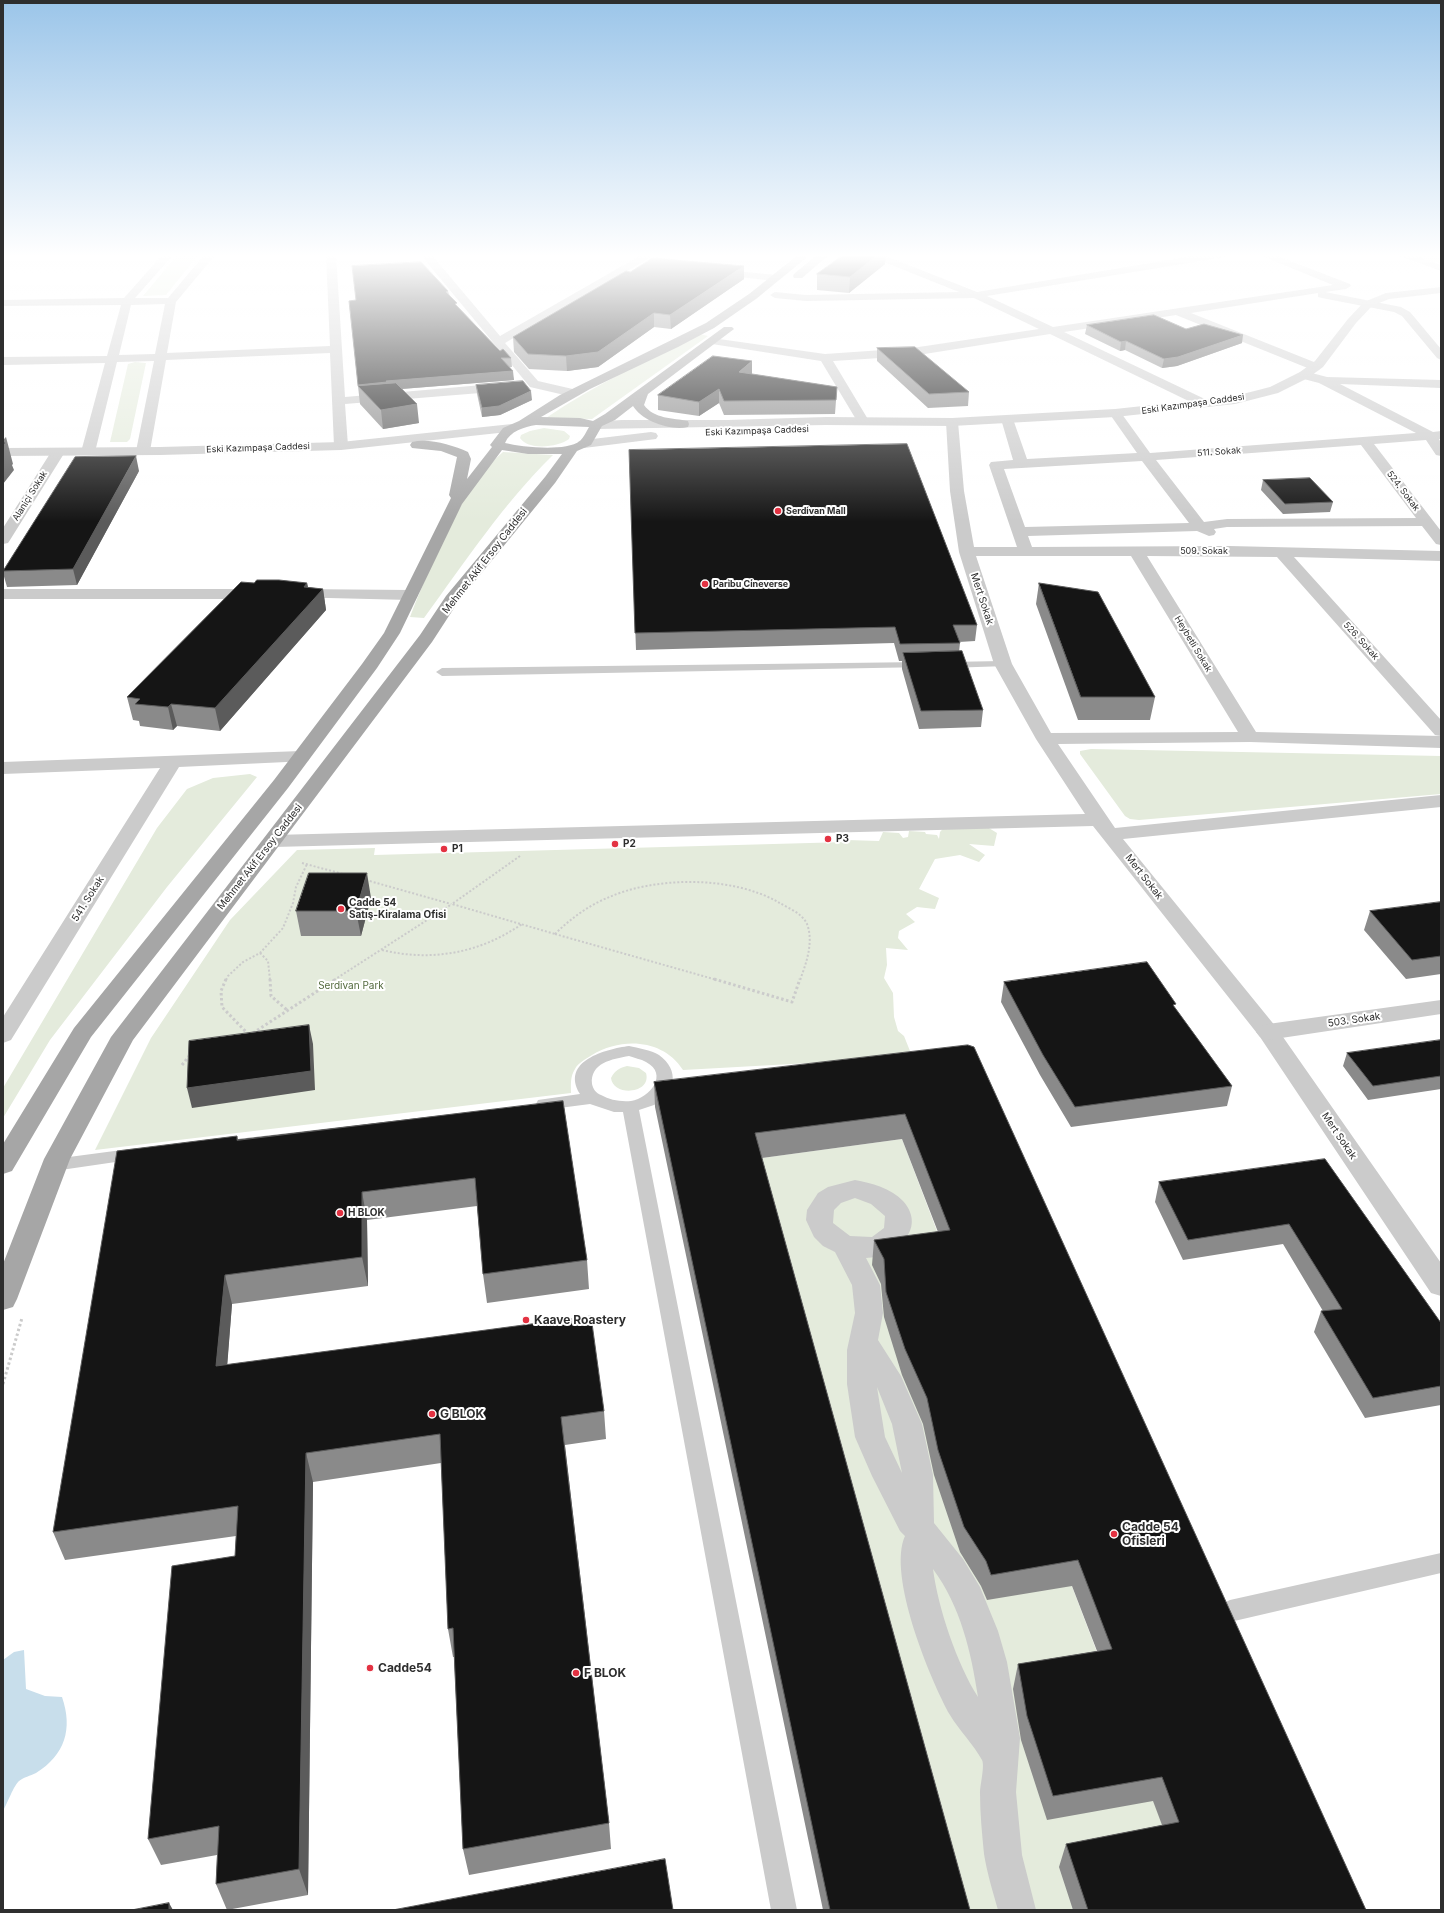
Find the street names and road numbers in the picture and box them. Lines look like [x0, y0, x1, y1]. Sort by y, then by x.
street label: Eski Kazımpaşa Caddesi [1141, 391, 1245, 417]
street label: Eski Kazımpaşa Caddesi [705, 424, 809, 438]
street label: Eski Kazımpaşa Caddesi [206, 441, 310, 455]
street label: 511. Sokak [1197, 445, 1241, 459]
street label: Alaniçi Sokak [10, 469, 50, 523]
street label: 524. Sokak [1384, 469, 1422, 513]
street label: Mehmet Akif Ersoy Caddesi [440, 506, 530, 616]
street label: 509. Sokak [1180, 546, 1228, 556]
street label: Mert Sokak [968, 572, 996, 626]
street label: Heybetli Sokak [1172, 614, 1214, 674]
street label: 526. Sokak [1341, 620, 1381, 662]
street label: Mehmet Akif Ersoy Caddesi [215, 802, 305, 912]
street label: Mert Sokak [1123, 852, 1165, 902]
street label: 541. Sokak [69, 874, 107, 924]
street label: 503. Sokak [1327, 1010, 1381, 1030]
street label: Mert Sokak [1319, 1110, 1359, 1162]

